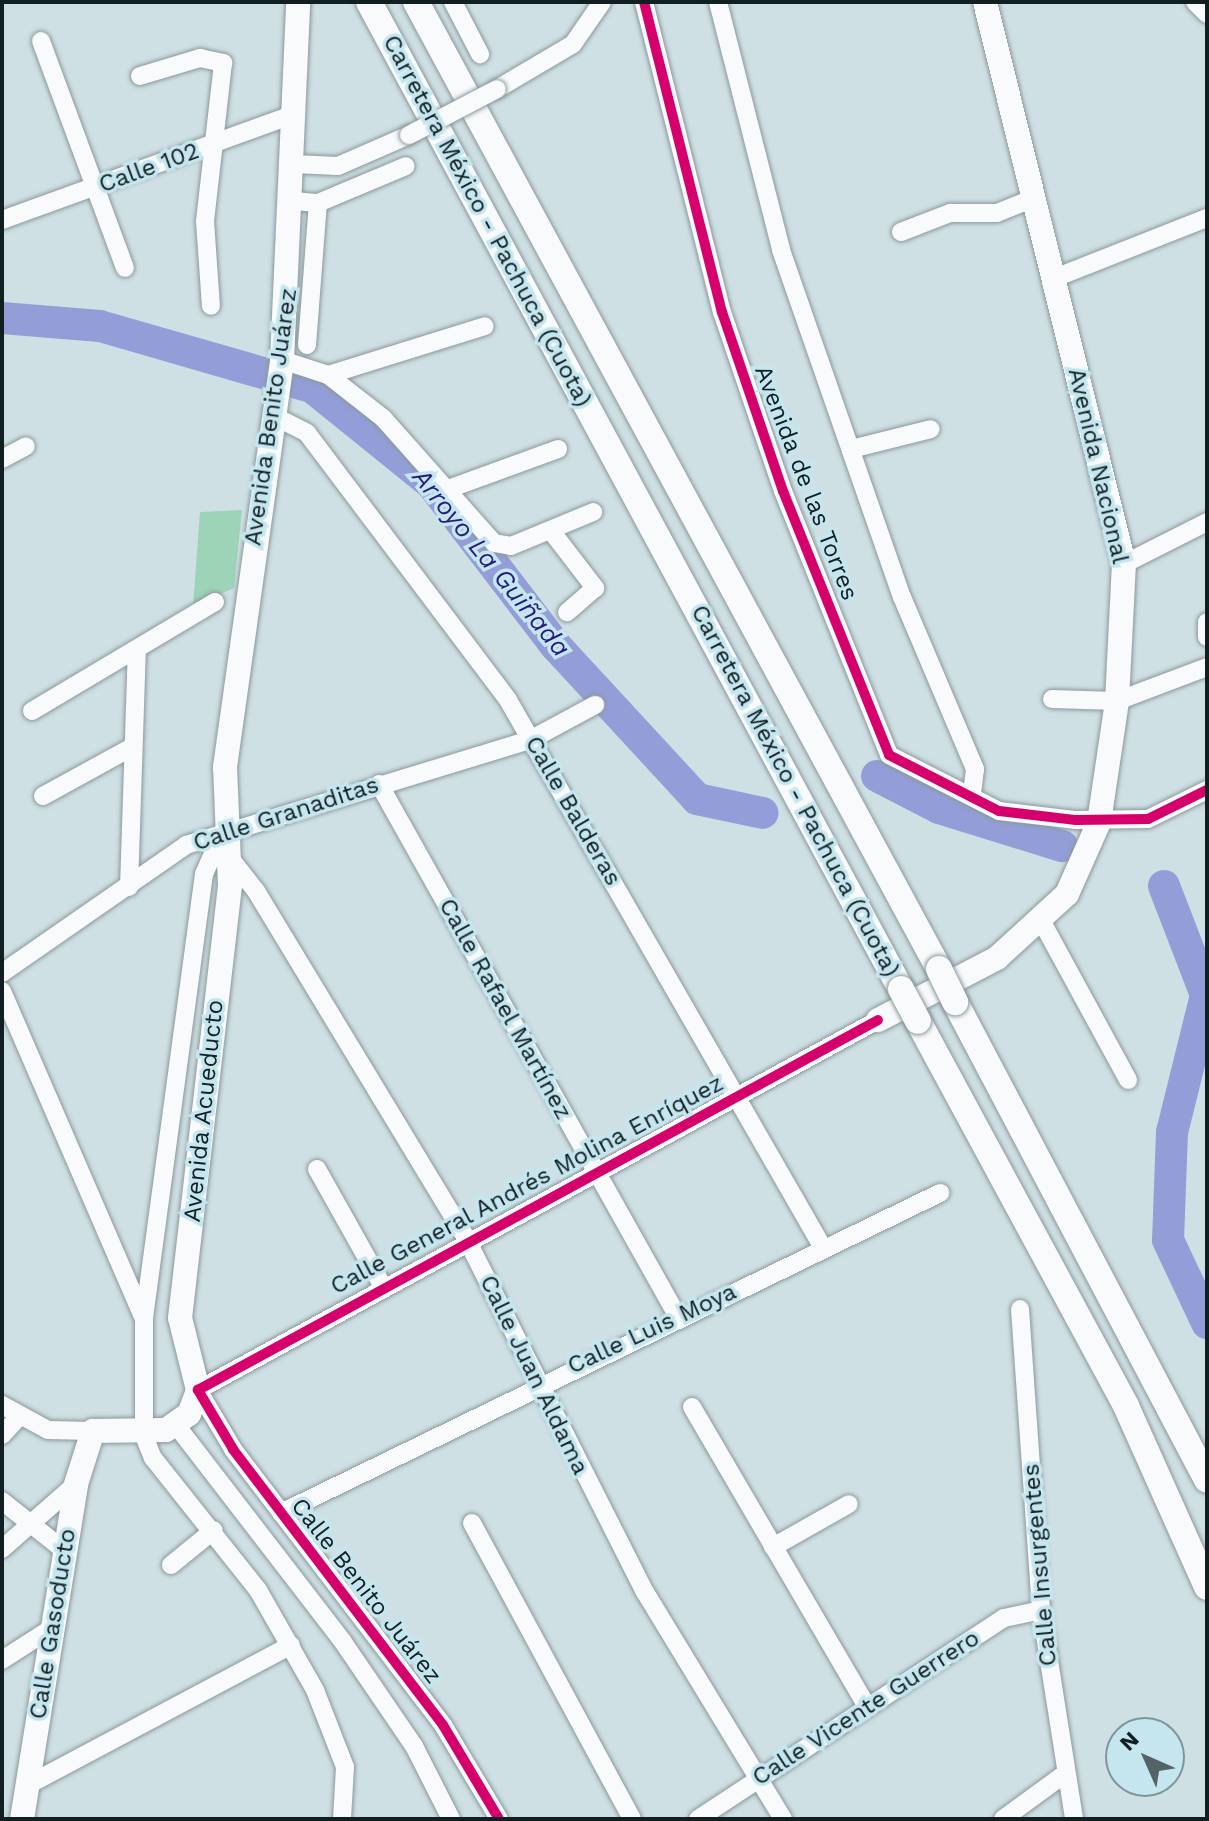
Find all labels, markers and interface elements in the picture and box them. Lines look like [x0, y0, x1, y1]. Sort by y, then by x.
street label: Carretera México - Pachuca (Cuota) [376, 30, 598, 412]
street label: Calle 102 [95, 137, 203, 199]
street label: Avenida Benito Juárez [239, 286, 303, 548]
street label: Avenida de las Torres [748, 361, 864, 605]
street label: Avenida Nacional [1061, 365, 1135, 567]
water label: Arroyo La Guiñada [406, 463, 576, 663]
street label: Carretera México - Pachuca (Cuota) [684, 600, 906, 982]
street label: Calle Balderas [519, 731, 627, 891]
street label: Calle Granaditas [190, 770, 382, 858]
street label: Calle Rafael Martínez [432, 893, 578, 1125]
street label: Avenida Acueducto [178, 998, 230, 1224]
street label: Calle General Andrés Molina Enríquez [325, 1068, 729, 1302]
street label: Calle Juan Aldama [473, 1270, 595, 1480]
street label: Calle Luis Moya [563, 1277, 741, 1381]
street label: Calle Insurgentes [1017, 1463, 1063, 1667]
street label: Calle Benito Juárez [284, 1492, 448, 1690]
street label: Calle Gasoducto [24, 1527, 82, 1721]
street label: Calle Vicente Guerrero [747, 1624, 985, 1792]
north arrow [1105, 1717, 1185, 1797]
text: N [1114, 1726, 1144, 1756]

